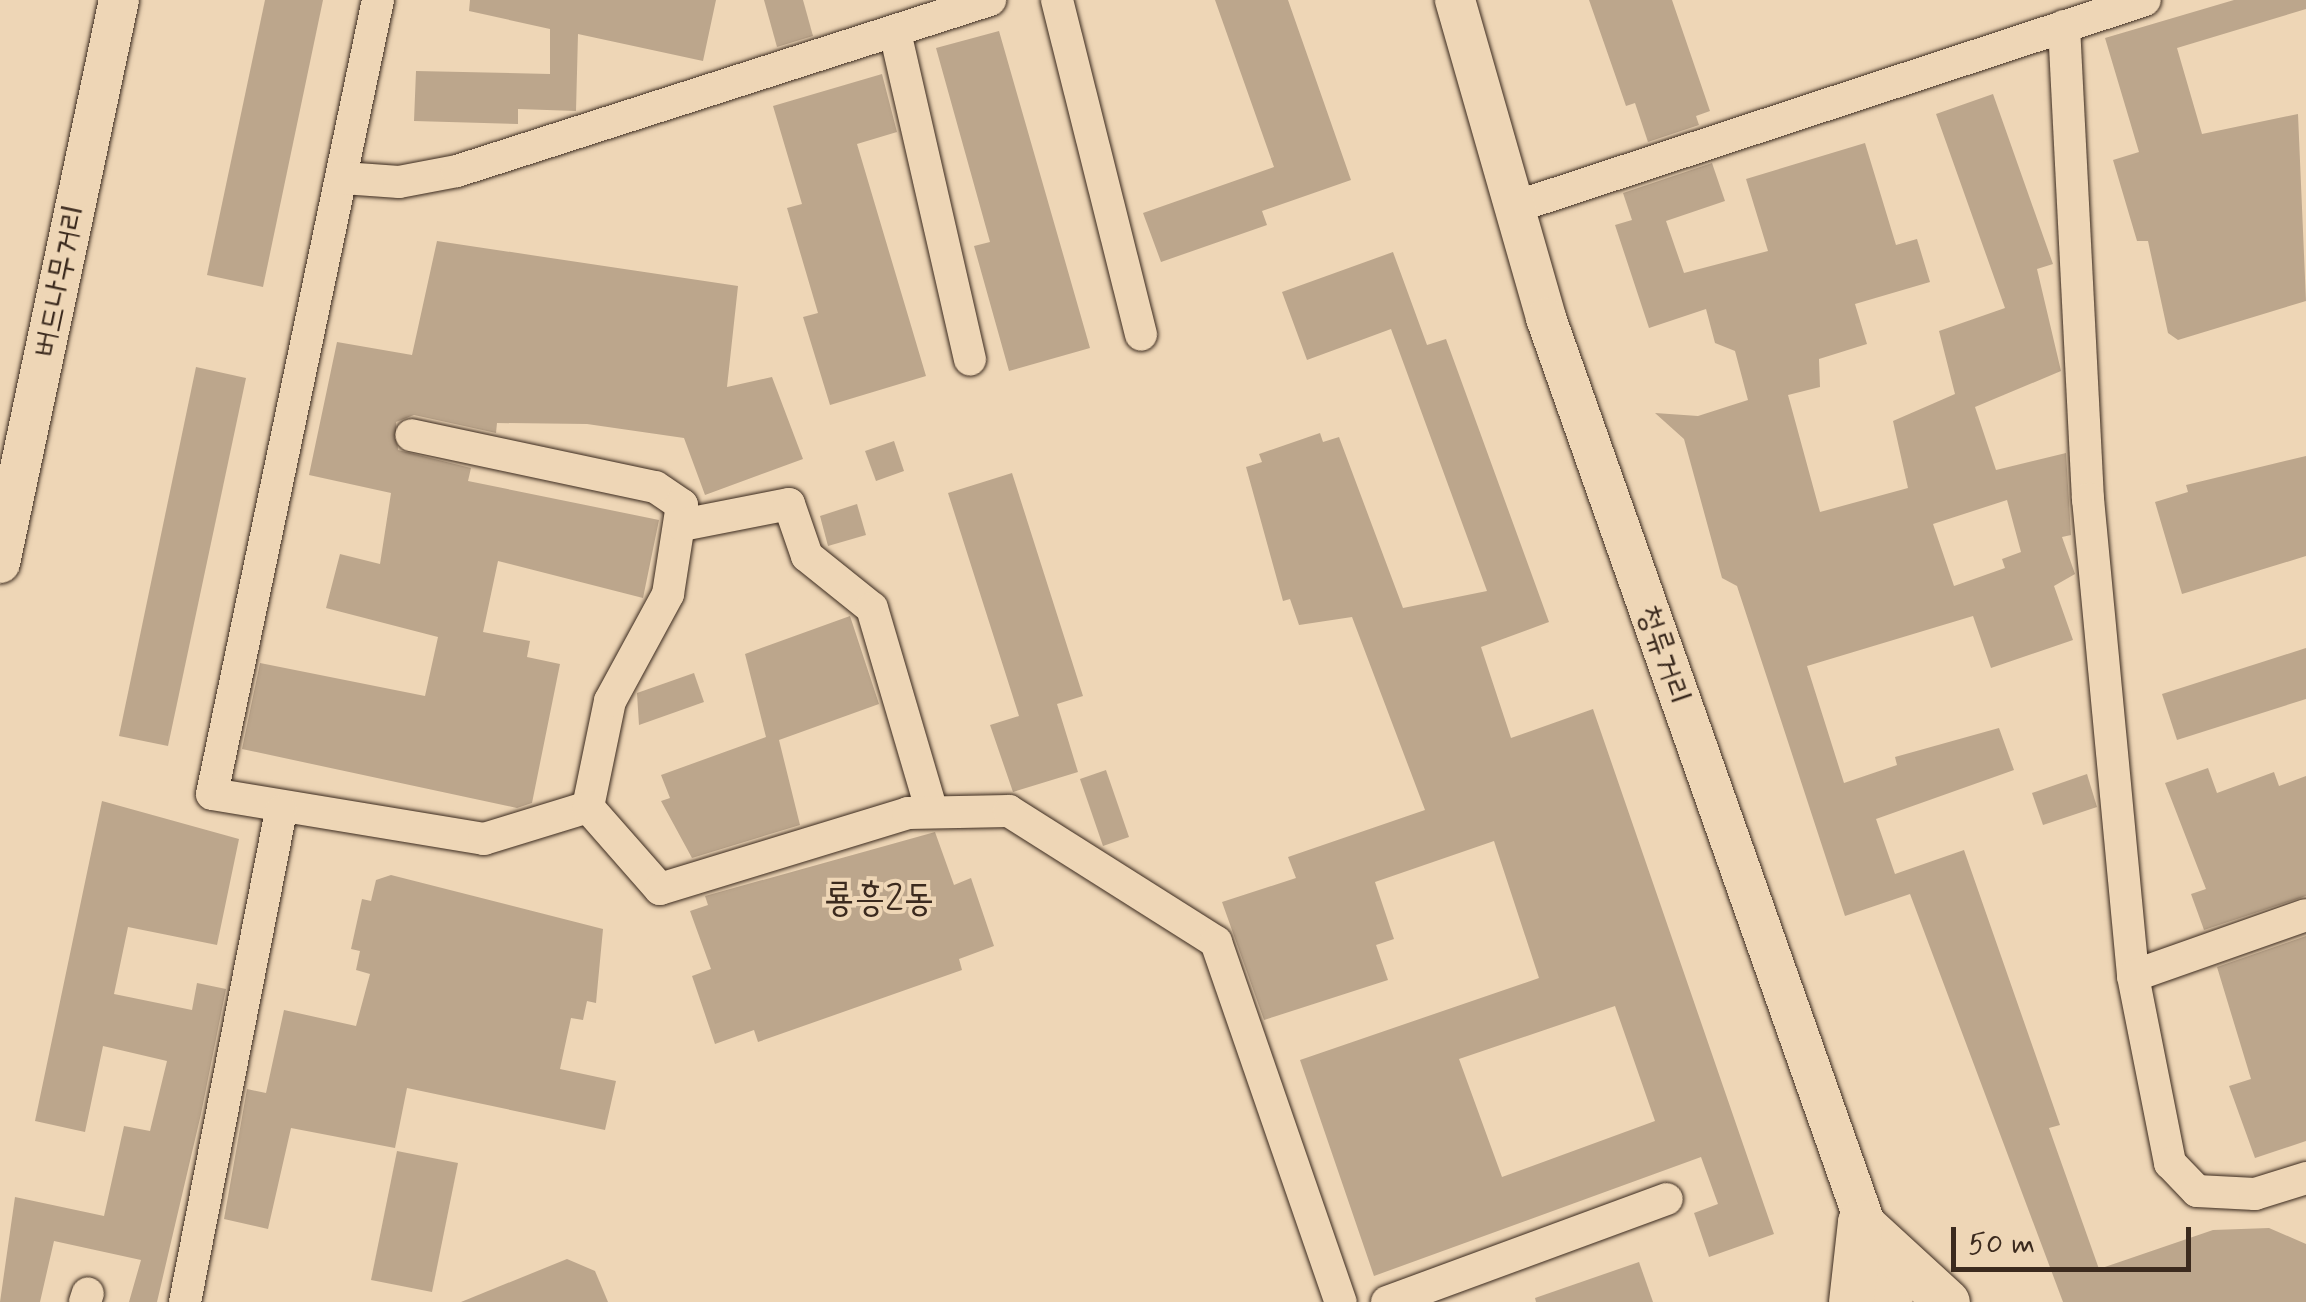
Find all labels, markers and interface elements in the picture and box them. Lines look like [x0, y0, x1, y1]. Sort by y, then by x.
street label: 버드나무거리 [25, 201, 95, 361]
street label: 청류거리 [1628, 600, 1698, 710]
district label: 룡흥2동 [824, 877, 934, 923]
scale bar [1956, 1207, 2196, 1269]
text: 50 m [1968, 1225, 2035, 1264]

